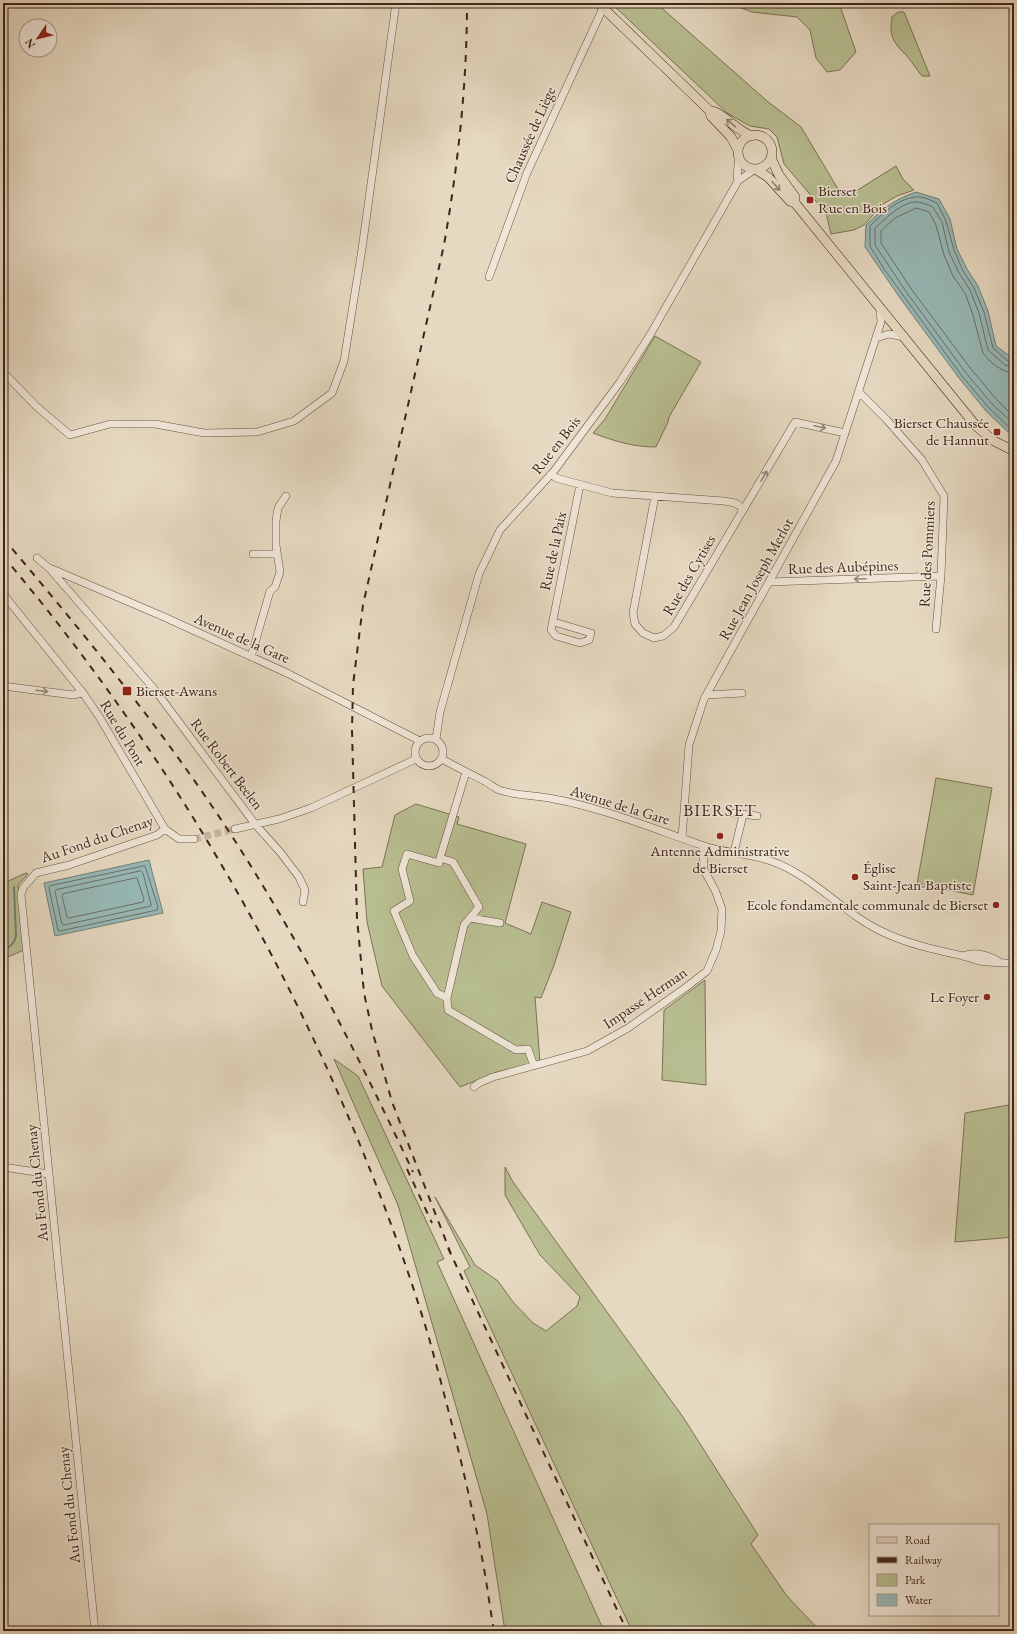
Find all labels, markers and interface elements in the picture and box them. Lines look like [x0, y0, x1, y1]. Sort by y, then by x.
north arrow [18, 18, 58, 58]
text: N [21, 36, 38, 51]
street label: Chaussée de Liège [500, 83, 559, 186]
one-way arrow [725, 119, 736, 128]
one-way arrow [771, 180, 780, 190]
place label: Bierset Rue en Bois [818, 181, 887, 217]
marker: Bierset Rue en Bois [805, 195, 815, 205]
street label: Rue en Bois [527, 412, 584, 478]
place label: Bierset Chaussée de Hannut [894, 413, 989, 449]
one-way arrow [813, 424, 826, 432]
marker: Bierset Chaussée de Hannut [992, 427, 1002, 437]
one-way arrow [761, 470, 769, 482]
street label: Rue des Pommiers [914, 500, 939, 608]
street label: Rue de la Paix [535, 509, 570, 592]
street label: Rue Jean Joseph Merlot [714, 514, 797, 643]
street label: Rue des Cytises [658, 531, 719, 618]
street label: Rue des Aubépines [787, 555, 899, 578]
one-way arrow [854, 576, 867, 583]
street label: Avenue de la Gare [190, 608, 293, 667]
place label: Bierset-Awans [136, 681, 217, 700]
marker: Bierset-Awans [121, 685, 133, 697]
one-way arrow [35, 687, 48, 695]
street label: Rue du Pont [96, 696, 151, 769]
street label: Rue Robert Beelen [187, 714, 268, 813]
street label: Avenue de la Gare [567, 780, 672, 829]
district label: BIERSET [683, 799, 757, 821]
street label: Au Fond du Chenay [37, 810, 156, 867]
marker: Antenne Administrative de Bierset [715, 831, 725, 841]
place label: Antenne Administrative de Bierset [649, 841, 790, 877]
place label: Église Saint-Jean-Baptiste [863, 858, 972, 894]
marker: Église Saint-Jean-Baptiste [850, 872, 860, 882]
place label: Ecole fondamentale communale de Bierset [747, 895, 988, 914]
marker: Ecole fondamentale communale de Bierset [991, 900, 1001, 910]
street label: Impasse Herman [599, 962, 690, 1033]
place label: Le Foyer [930, 987, 979, 1006]
marker: Le Foyer [982, 992, 992, 1002]
street label: Au Fond du Chenay [21, 1123, 52, 1243]
street label: Au Fond du Chenay [53, 1445, 84, 1565]
legend [869, 1524, 999, 1616]
text: Road [905, 1532, 931, 1548]
text: Railway [905, 1552, 943, 1568]
text: Park [905, 1572, 926, 1588]
text: Water [905, 1592, 932, 1608]

